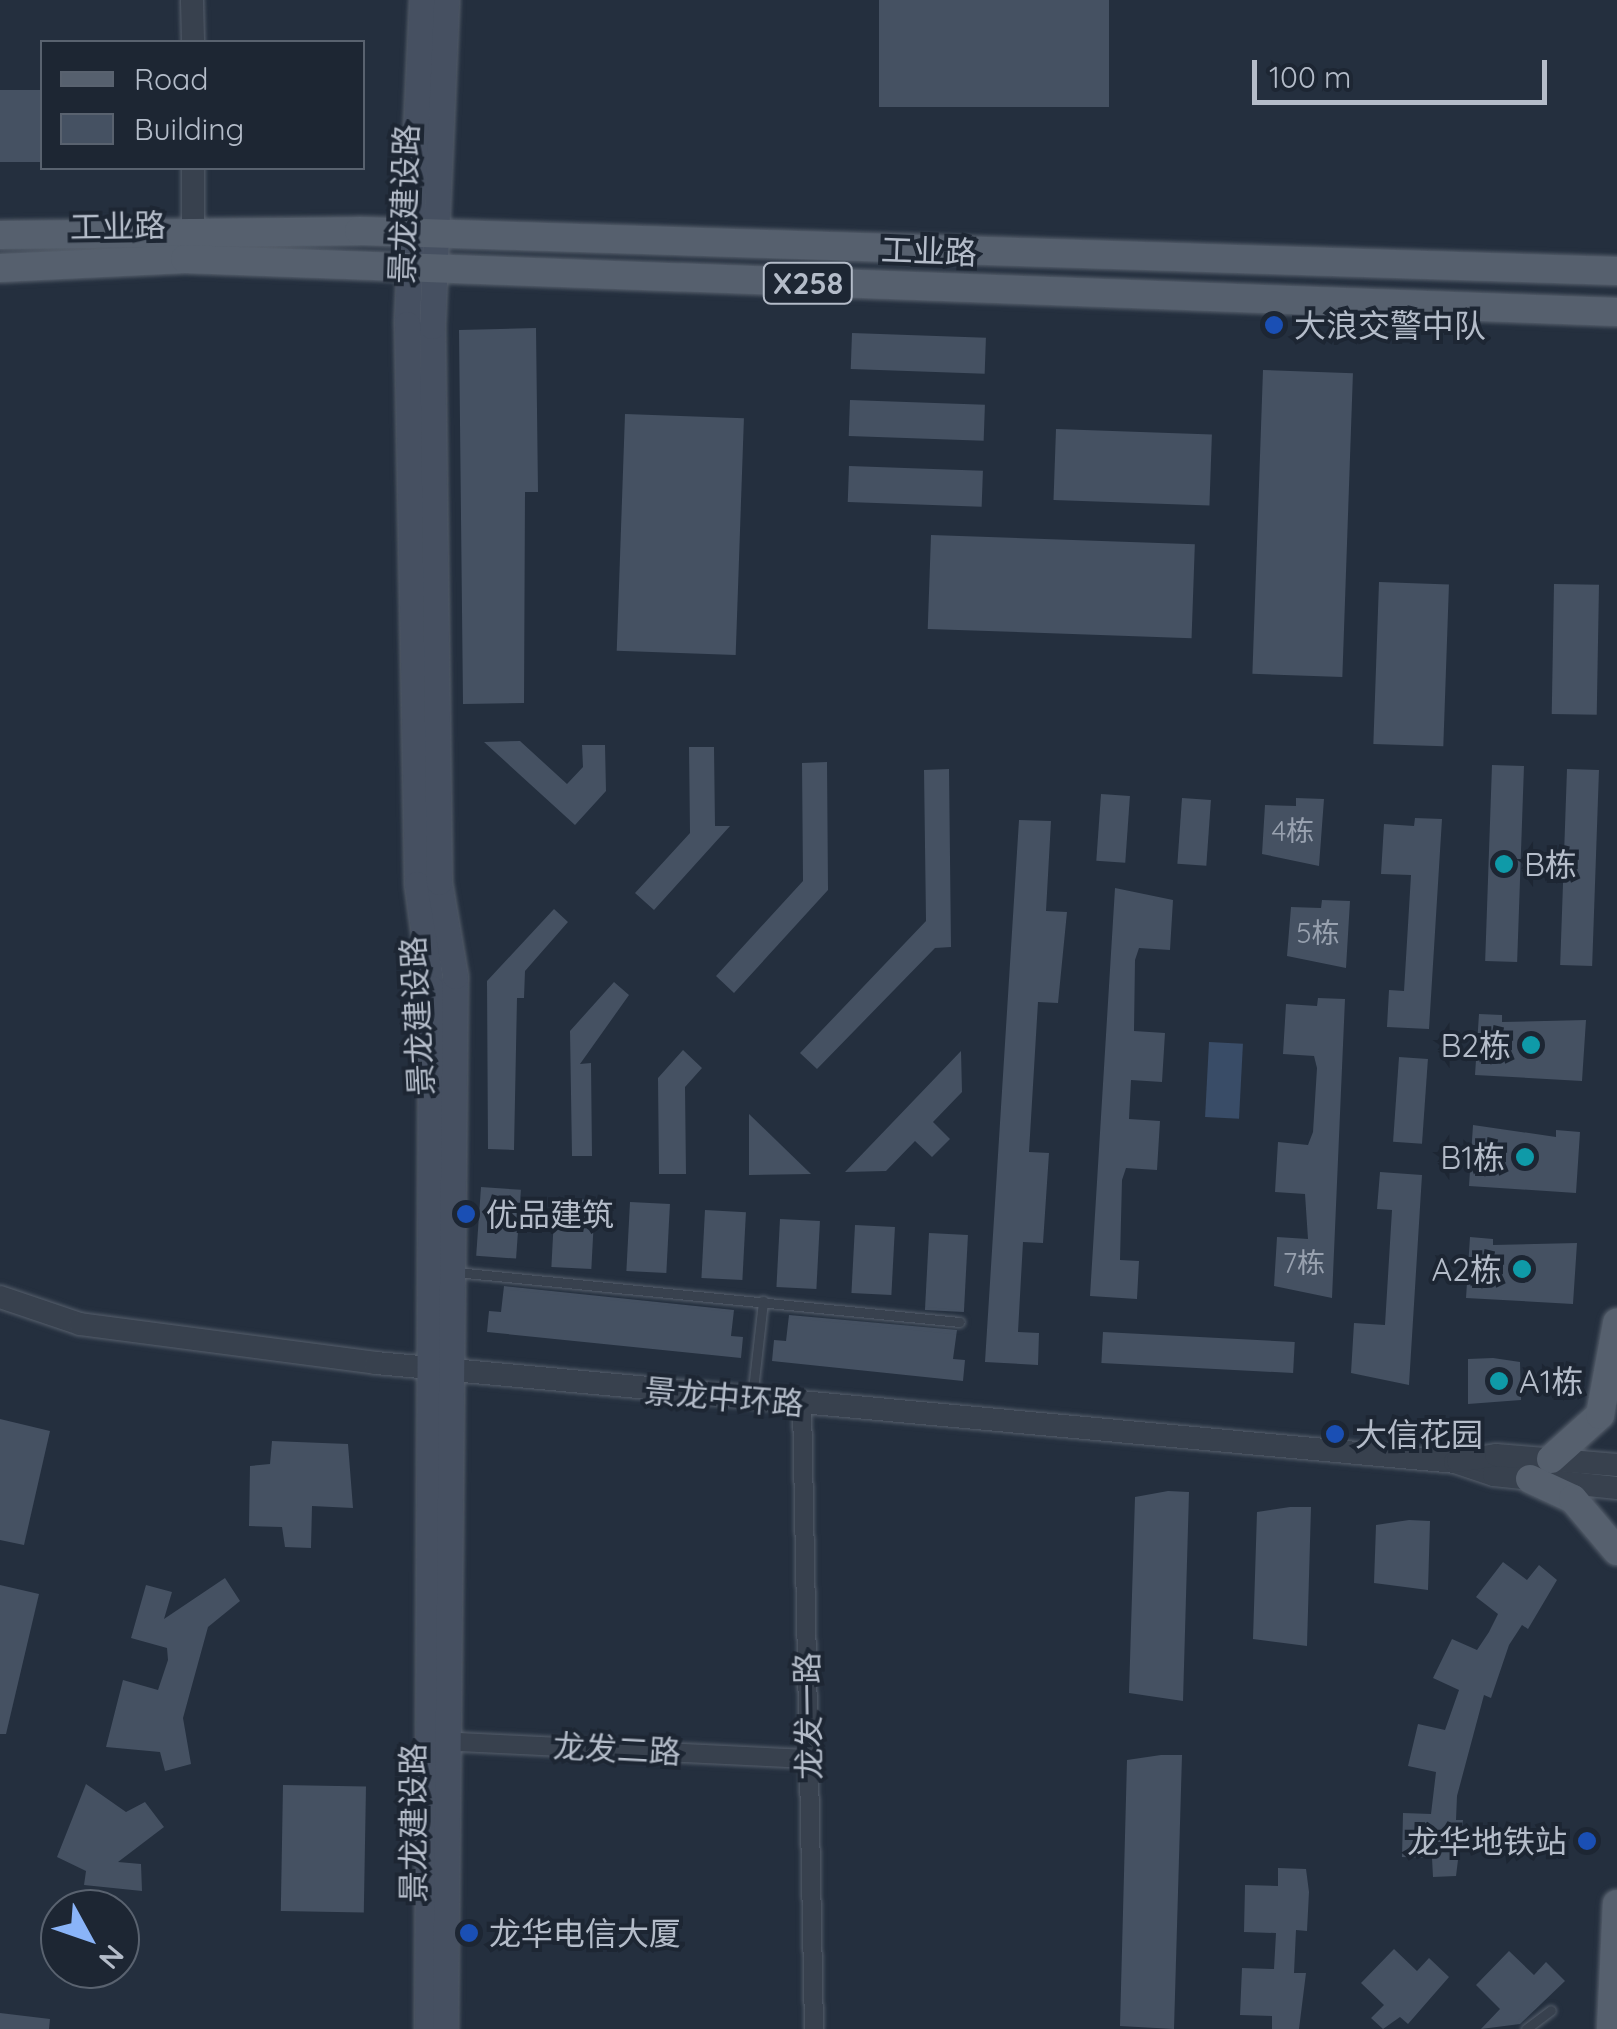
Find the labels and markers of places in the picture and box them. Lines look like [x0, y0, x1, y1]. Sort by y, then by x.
place label: 大浪交警中队 [1294, 306, 1486, 344]
marker: 大浪交警中队 [1263, 314, 1285, 336]
place label: B栋 [1524, 845, 1577, 883]
marker: B栋 [1493, 853, 1515, 875]
place label: B2栋 [1440, 1026, 1511, 1064]
marker: B2栋 [1520, 1034, 1542, 1056]
place label: B1栋 [1440, 1138, 1505, 1176]
marker: B1栋 [1514, 1146, 1536, 1168]
place label: 优品建筑 [486, 1195, 614, 1233]
marker: 优品建筑 [455, 1203, 477, 1225]
place label: A2栋 [1432, 1250, 1502, 1288]
marker: A2栋 [1511, 1258, 1533, 1280]
place label: A1栋 [1519, 1362, 1584, 1400]
marker: A1栋 [1488, 1370, 1510, 1392]
place label: 大信花园 [1355, 1415, 1483, 1453]
marker: 大信花园 [1324, 1423, 1346, 1445]
place label: 龙华地铁站 [1407, 1822, 1567, 1860]
marker: 龙华地铁站 [1576, 1830, 1598, 1852]
place label: 龙华电信大厦 [489, 1914, 681, 1952]
marker: 龙华电信大厦 [458, 1922, 480, 1944]

